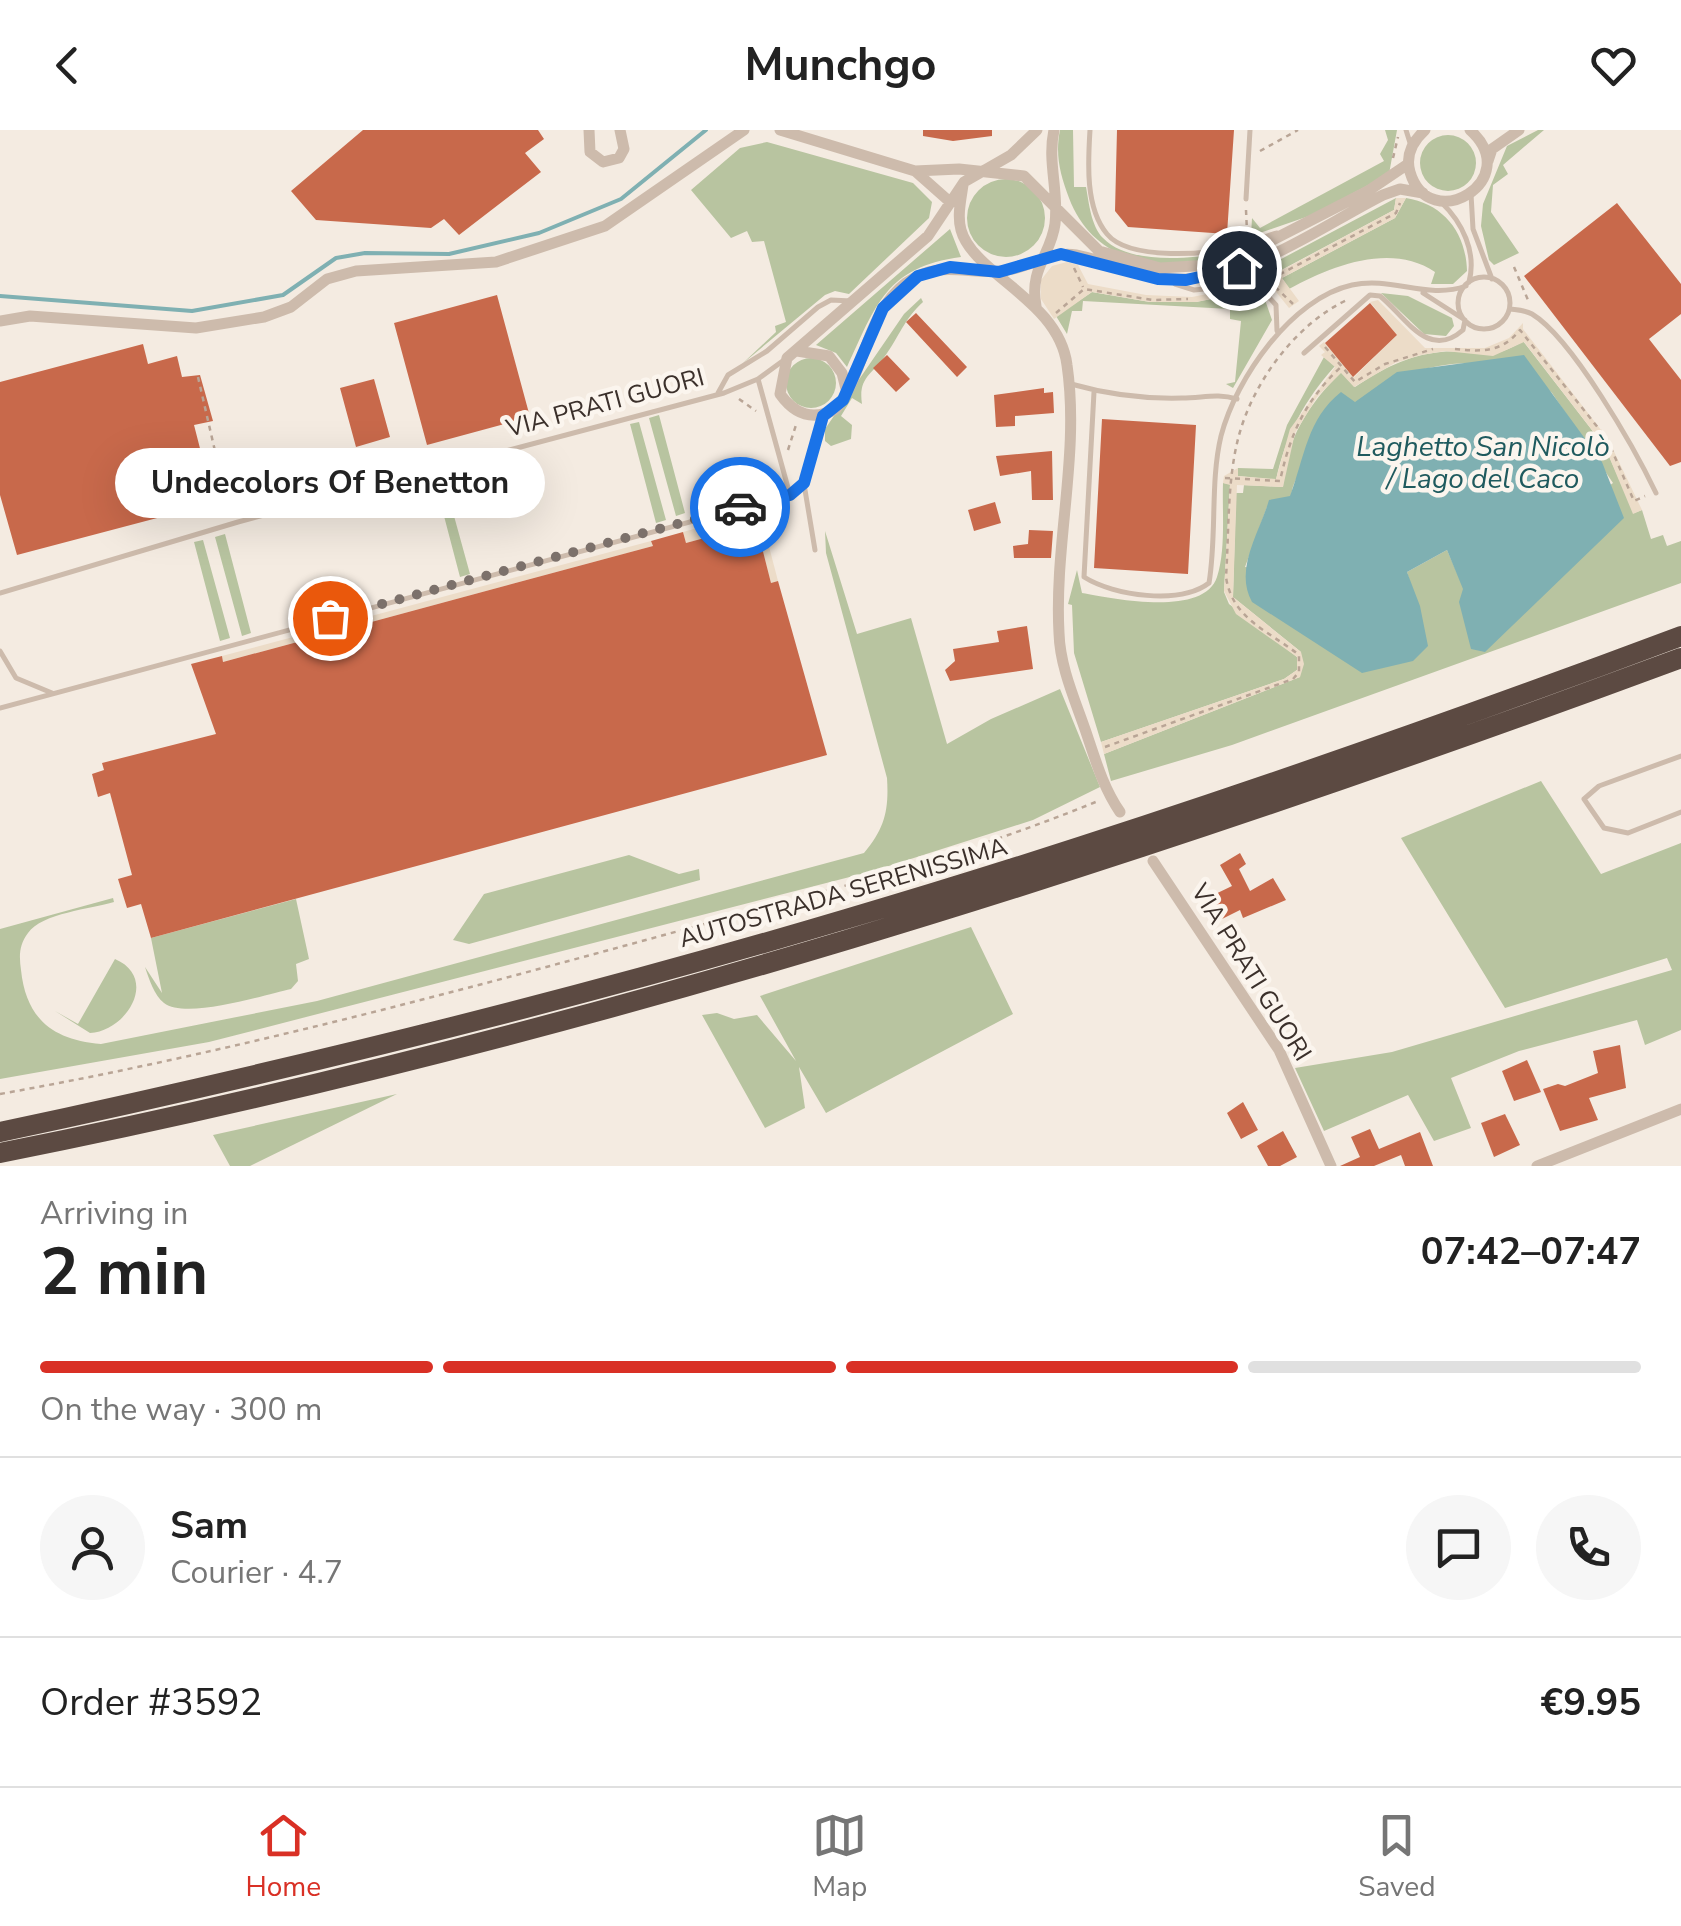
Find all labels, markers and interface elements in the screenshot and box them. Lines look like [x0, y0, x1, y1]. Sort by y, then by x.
text: Munchgo [744, 35, 937, 96]
icon: back [40, 38, 95, 93]
icon: heart [1586, 38, 1641, 93]
pin [1197, 226, 1282, 311]
icon: home [1212, 241, 1267, 296]
street label: VIA PRATI GUORI [502, 360, 708, 446]
water label: Laghetto San Nicolò / Lago del Caco [1356, 428, 1610, 498]
callout: Undecolors Of Benetton [115, 448, 545, 518]
courier [690, 457, 790, 557]
text: Undecolors Of Benetton [151, 461, 509, 504]
icon: car [713, 480, 768, 535]
pin [288, 576, 373, 661]
icon: bag [303, 591, 358, 646]
street label: AUTOSTRADA SERENISSIMA [675, 830, 1011, 956]
street label: VIA PRATI GUORI [1182, 876, 1319, 1068]
text: Arriving in [40, 1192, 188, 1235]
text: 07:42–07:47 [1421, 1226, 1641, 1277]
text: 2 min [40, 1228, 208, 1317]
text: On the way · 300 m [40, 1388, 322, 1431]
button: person [40, 1495, 145, 1600]
button: chat [1406, 1495, 1511, 1600]
button: phone [1536, 1495, 1641, 1600]
text: Sam [170, 1500, 248, 1551]
text: Courier · 4.7 [170, 1551, 343, 1594]
text: Order #3592 [40, 1677, 262, 1728]
text: €9.95 [1540, 1677, 1641, 1728]
tab: Home [245, 1808, 321, 1906]
tab: Map [812, 1808, 867, 1906]
tab: Saved [1358, 1808, 1436, 1906]

